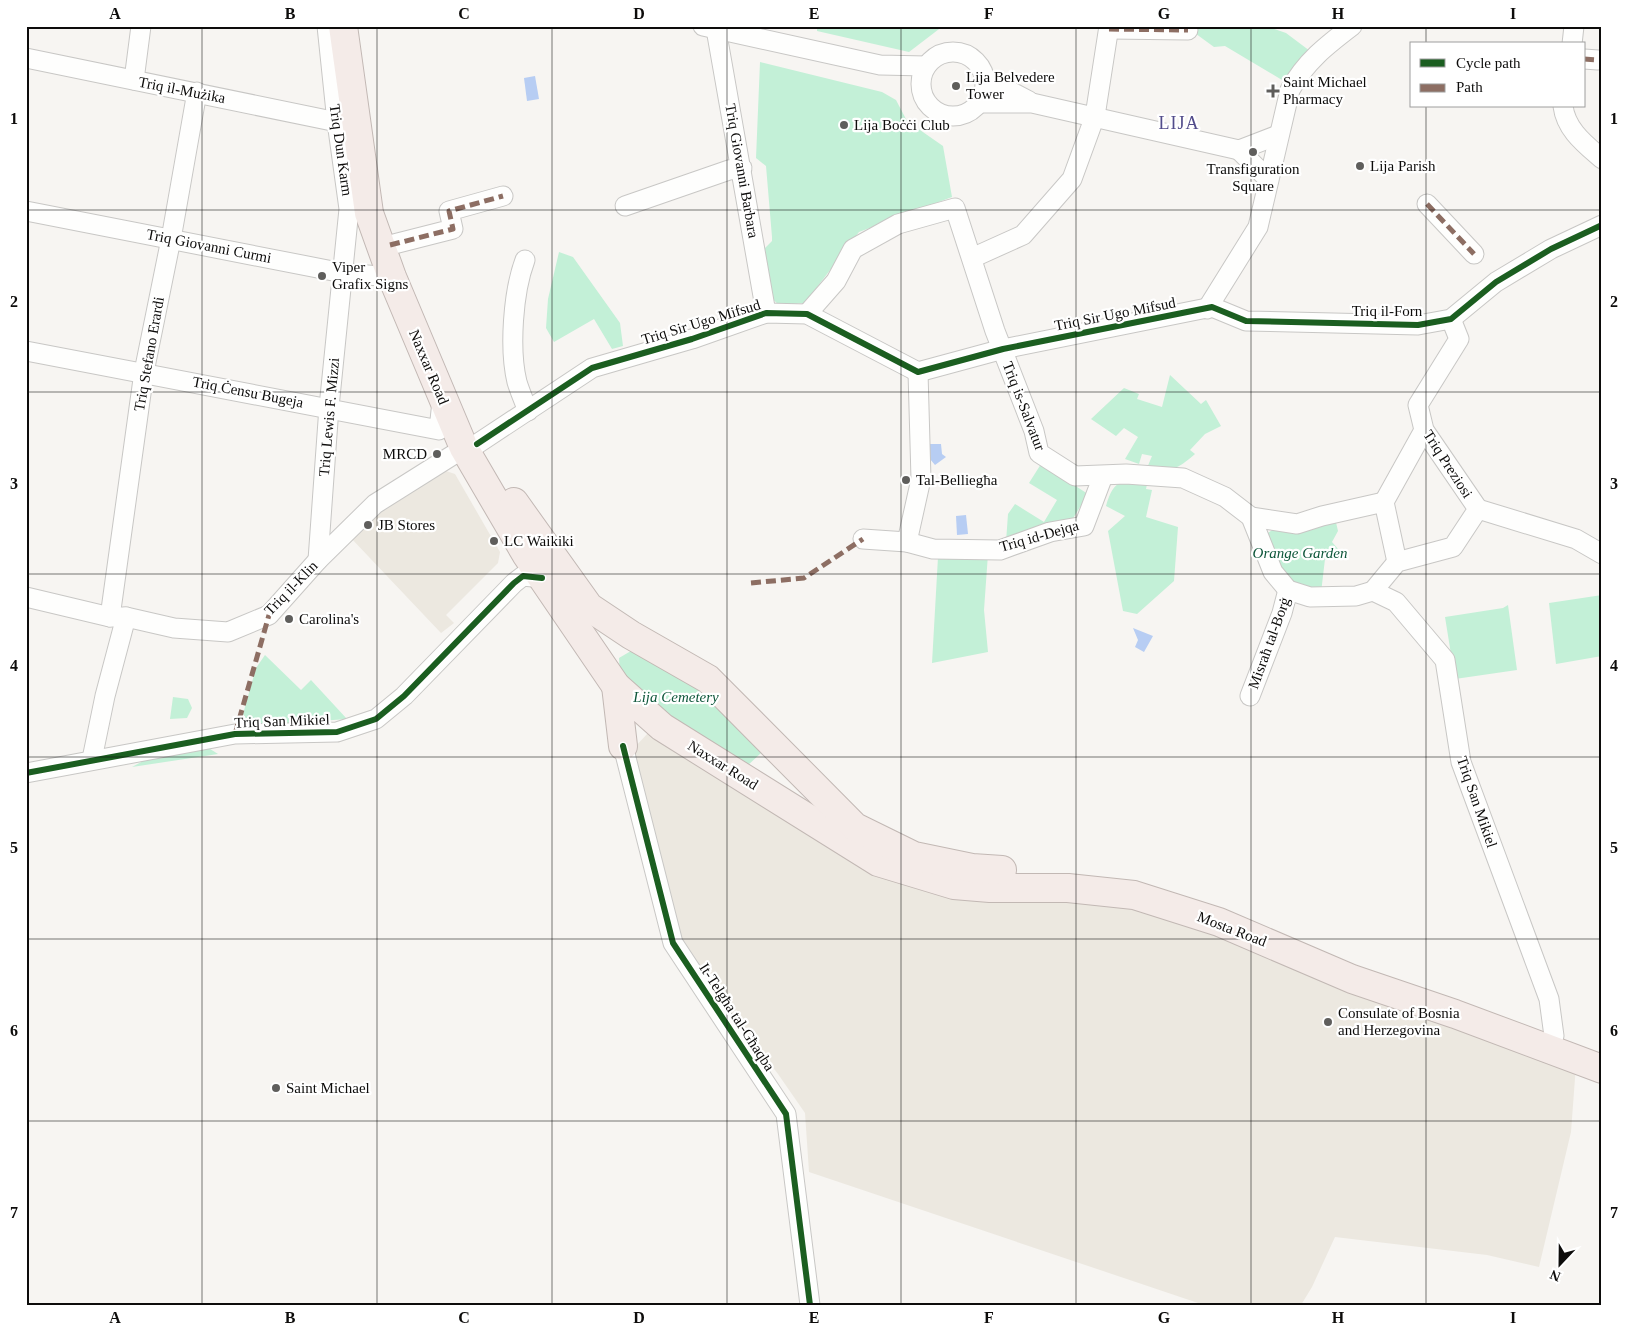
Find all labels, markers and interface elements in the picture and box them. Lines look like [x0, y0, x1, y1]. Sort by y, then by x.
text: A [109, 5, 121, 22]
text: B [285, 5, 296, 22]
text: C [458, 5, 470, 22]
text: D [633, 5, 645, 22]
text: E [809, 5, 819, 22]
text: F [984, 5, 994, 22]
text: G [1158, 5, 1171, 22]
text: H [1332, 5, 1345, 22]
text: I [1510, 5, 1516, 22]
legend [1410, 42, 1586, 108]
text: Cycle path [1456, 55, 1521, 71]
place label: Lija Belvedere Tower [966, 69, 1055, 102]
street label: Triq il-Mużika [137, 74, 227, 106]
place label: Saint Michael Pharmacy [1283, 74, 1367, 107]
text: Path [1456, 79, 1483, 95]
marker: Lija Belvedere Tower [950, 80, 962, 92]
marker: Saint Michael Pharmacy [1267, 85, 1279, 97]
street label: Triq Dun Karm [327, 103, 355, 197]
street label: Triq Giovanni Barbara [722, 103, 762, 240]
text: 1 [10, 110, 18, 127]
text: 1 [1610, 110, 1618, 127]
district label: LIJA [1159, 113, 1200, 133]
place label: Lija Boċċi Club [854, 117, 950, 133]
marker: Lija Boċċi Club [838, 119, 850, 131]
marker: Transfiguration Square [1247, 146, 1259, 158]
place label: Lija Parish [1370, 158, 1436, 174]
marker: Lija Parish [1354, 160, 1366, 172]
place label: Transfiguration Square [1207, 161, 1300, 194]
street label: Triq Giovanni Curmi [145, 226, 273, 266]
place label: Viper Grafix Signs [332, 259, 408, 292]
marker: Viper Grafix Signs [316, 270, 328, 282]
text: 2 [10, 293, 18, 310]
text: 2 [1610, 293, 1618, 310]
street label: Triq Sir Ugo Mifsud [1053, 294, 1177, 334]
street label: Triq Stefano Erardi [131, 295, 167, 413]
street label: Triq Sir Ugo Mifsud [640, 296, 763, 348]
street label: Triq il-Forn [1352, 303, 1423, 319]
street label: Naxxar Road [406, 327, 452, 407]
street label: Triq Lewis F. Mizzi [316, 357, 342, 477]
street label: Triq is-Salvatur [1000, 359, 1048, 453]
street label: Triq Ċensu Bugeja [191, 373, 305, 411]
street label: Triq Preziosi [1420, 427, 1476, 501]
place label: MRCD [383, 446, 427, 462]
marker: MRCD [431, 448, 443, 460]
place label: Tal-Belliegħa [916, 472, 998, 488]
marker: Tal-Belliegħa [900, 474, 912, 486]
text: 3 [10, 475, 18, 492]
text: 3 [1610, 475, 1618, 492]
place label: JB Stores [378, 517, 435, 533]
street label: Triq id-Dejqa [998, 517, 1081, 555]
marker: JB Stores [362, 519, 374, 531]
place label: LC Waikiki [504, 533, 574, 549]
marker: LC Waikiki [488, 535, 500, 547]
park label: Orange Garden [1253, 545, 1347, 561]
street label: Triq il-Klin [261, 557, 321, 618]
street label: Misraħ tal-Borġ [1245, 595, 1293, 691]
place label: Carolina's [299, 611, 359, 627]
marker: Carolina's [283, 613, 295, 625]
text: 4 [10, 657, 18, 674]
text: 4 [1610, 657, 1618, 674]
park label: Lija Cemetery [632, 689, 719, 705]
street label: Triq San Mikiel [234, 711, 330, 731]
street label: Naxxar Road [685, 737, 761, 793]
street label: Triq San Mikiel [1454, 754, 1500, 850]
text: 5 [10, 839, 18, 856]
text: 5 [1610, 839, 1618, 856]
street label: Mosta Road [1195, 908, 1269, 950]
street label: It-Telgħa tal-Għaqba [696, 960, 778, 1074]
place label: Consulate of Bosnia and Herzegovina [1338, 1005, 1460, 1038]
marker: Consulate of Bosnia and Herzegovina [1322, 1016, 1334, 1028]
text: 6 [10, 1022, 18, 1039]
text: 6 [1610, 1022, 1618, 1039]
place label: Saint Michael [286, 1080, 370, 1096]
marker: Saint Michael [270, 1082, 282, 1094]
text: 7 [10, 1204, 18, 1221]
text: 7 [1610, 1204, 1618, 1221]
north arrow [1536, 1238, 1586, 1288]
text: N [1548, 1267, 1563, 1284]
text: A [109, 1309, 121, 1326]
text: B [285, 1309, 296, 1326]
text: C [458, 1309, 470, 1326]
text: D [633, 1309, 645, 1326]
text: E [809, 1309, 819, 1326]
text: F [984, 1309, 994, 1326]
text: G [1158, 1309, 1171, 1326]
text: H [1332, 1309, 1345, 1326]
text: I [1510, 1309, 1516, 1326]

